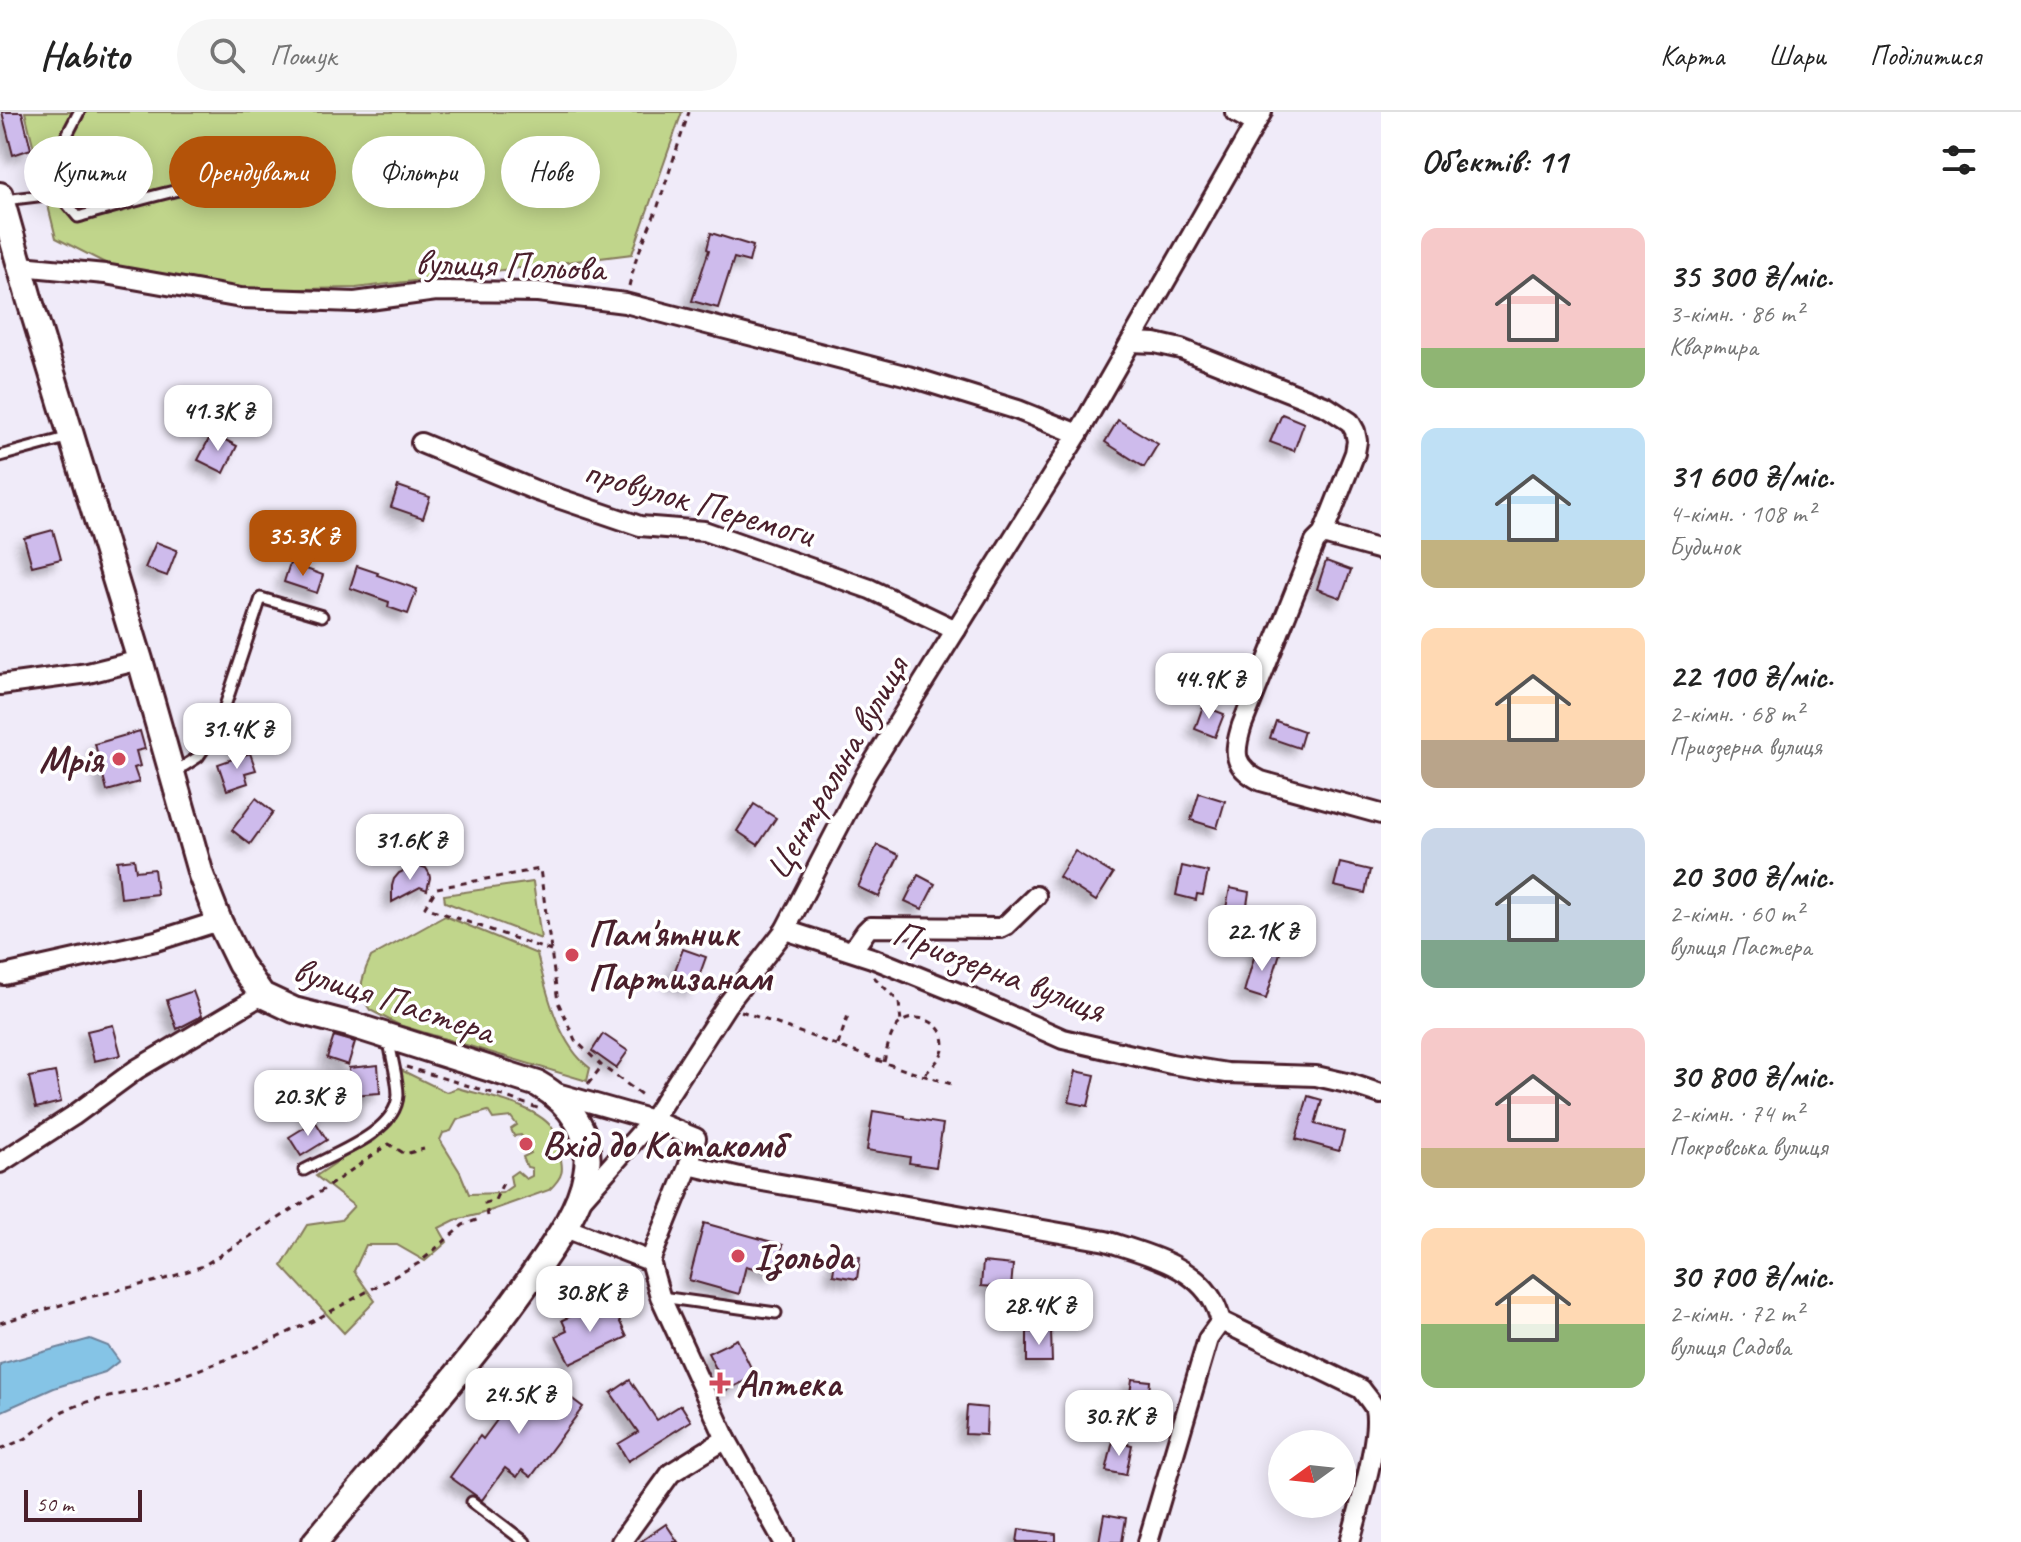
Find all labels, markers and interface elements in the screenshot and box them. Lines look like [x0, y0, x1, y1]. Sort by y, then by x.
search box [177, 19, 737, 91]
text: Habito [40, 32, 129, 79]
icon: search [205, 33, 249, 77]
text: Пошук [269, 36, 336, 74]
text: Карта [1660, 38, 1724, 73]
text: Шари [1768, 38, 1826, 73]
text: Поділитися [1870, 38, 1981, 73]
chip: Купити [24, 136, 153, 208]
chip: Орендувати [169, 136, 336, 208]
chip: Фільтри [352, 136, 485, 208]
chip: Нове [501, 136, 600, 208]
icon: filters [1937, 138, 1981, 182]
text: Об’єктів: 11 [1421, 139, 1567, 182]
street label: вулиця Польова [414, 238, 609, 292]
text: 35 300 ₴/міс. [1669, 254, 1833, 297]
icon: home [1485, 260, 1581, 356]
text: 3-кімн. · 86 m² [1669, 297, 1803, 330]
text: Квартира [1669, 330, 1758, 363]
pin: 41.3K ₴ [144, 385, 292, 453]
text: 41.3K ₴ [182, 394, 254, 427]
street label: провулок Перемоги [579, 447, 821, 558]
text: 31 600 ₴/міс. [1669, 454, 1834, 497]
icon: home [1485, 460, 1581, 556]
text: 4-кімн. · 108 m² [1669, 497, 1815, 530]
pin: 35.3K ₴ [229, 510, 377, 578]
text: 35.3K ₴ [267, 519, 339, 552]
text: Будинок [1669, 530, 1740, 563]
street label: Центральна вулиця [753, 645, 920, 888]
pin: 44.9K ₴ [1135, 653, 1283, 721]
text: 22 100 ₴/міс. [1669, 654, 1833, 697]
icon: home [1485, 660, 1581, 756]
text: 44.9K ₴ [1173, 662, 1245, 695]
text: 2-кімн. · 68 m² [1669, 697, 1803, 730]
pin: 31.4K ₴ [163, 703, 311, 771]
text: 31.4K ₴ [201, 712, 273, 745]
text: Приозерна вулиця [1669, 730, 1822, 763]
place label: Мрія [39, 736, 105, 783]
marker: Мрія [110, 750, 128, 768]
pin: 31.6K ₴ [336, 814, 484, 882]
text: 31.6K ₴ [374, 823, 446, 856]
text: 20 300 ₴/міс. [1669, 854, 1833, 897]
icon: home [1485, 860, 1581, 956]
text: 2-кімн. · 60 m² [1669, 897, 1803, 930]
pin: 22.1K ₴ [1188, 905, 1336, 973]
street label: Приозерна вулиця [886, 909, 1113, 1033]
place label: Пам'ятник Партизанам [588, 910, 774, 1001]
text: 22.1K ₴ [1226, 914, 1298, 947]
text: вулиця Пастера [1669, 930, 1812, 963]
street label: вулиця Пастера [288, 945, 504, 1056]
marker: Пам'ятник Партизанам [563, 946, 581, 964]
text: 30 800 ₴/міс. [1669, 1054, 1833, 1097]
icon: home [1485, 1060, 1581, 1156]
pin: 20.3K ₴ [234, 1070, 382, 1138]
text: 20.3K ₴ [272, 1079, 344, 1112]
text: 2-кімн. · 74 m² [1669, 1097, 1803, 1130]
place label: Вхід до Катакомб [542, 1121, 792, 1168]
text: Покровська вулиця [1669, 1130, 1827, 1163]
marker: Вхід до Катакомб [517, 1135, 535, 1153]
place label: Ізольда [754, 1233, 856, 1281]
marker: Ізольда [729, 1247, 747, 1265]
text: 30 700 ₴/міс. [1669, 1254, 1833, 1297]
icon: home [1485, 1260, 1581, 1356]
pin: 30.8K ₴ [516, 1266, 664, 1334]
text: 30.8K ₴ [554, 1275, 626, 1308]
pin: 28.4K ₴ [965, 1279, 1113, 1347]
text: 28.4K ₴ [1003, 1288, 1075, 1321]
text: 2-кімн. · 72 m² [1669, 1297, 1803, 1330]
text: вулиця Садова [1669, 1330, 1791, 1363]
place label: Аптека [736, 1360, 844, 1407]
pin: 24.5K ₴ [445, 1368, 593, 1436]
marker: Аптека [711, 1374, 729, 1392]
text: 24.5K ₴ [483, 1377, 555, 1410]
pin: 30.7K ₴ [1045, 1390, 1193, 1458]
text: 30.7K ₴ [1083, 1399, 1155, 1432]
north arrow [1268, 1430, 1356, 1518]
map controls [1268, 1430, 1356, 1518]
scale bar [24, 1486, 142, 1522]
text: 50 m [36, 1490, 73, 1518]

